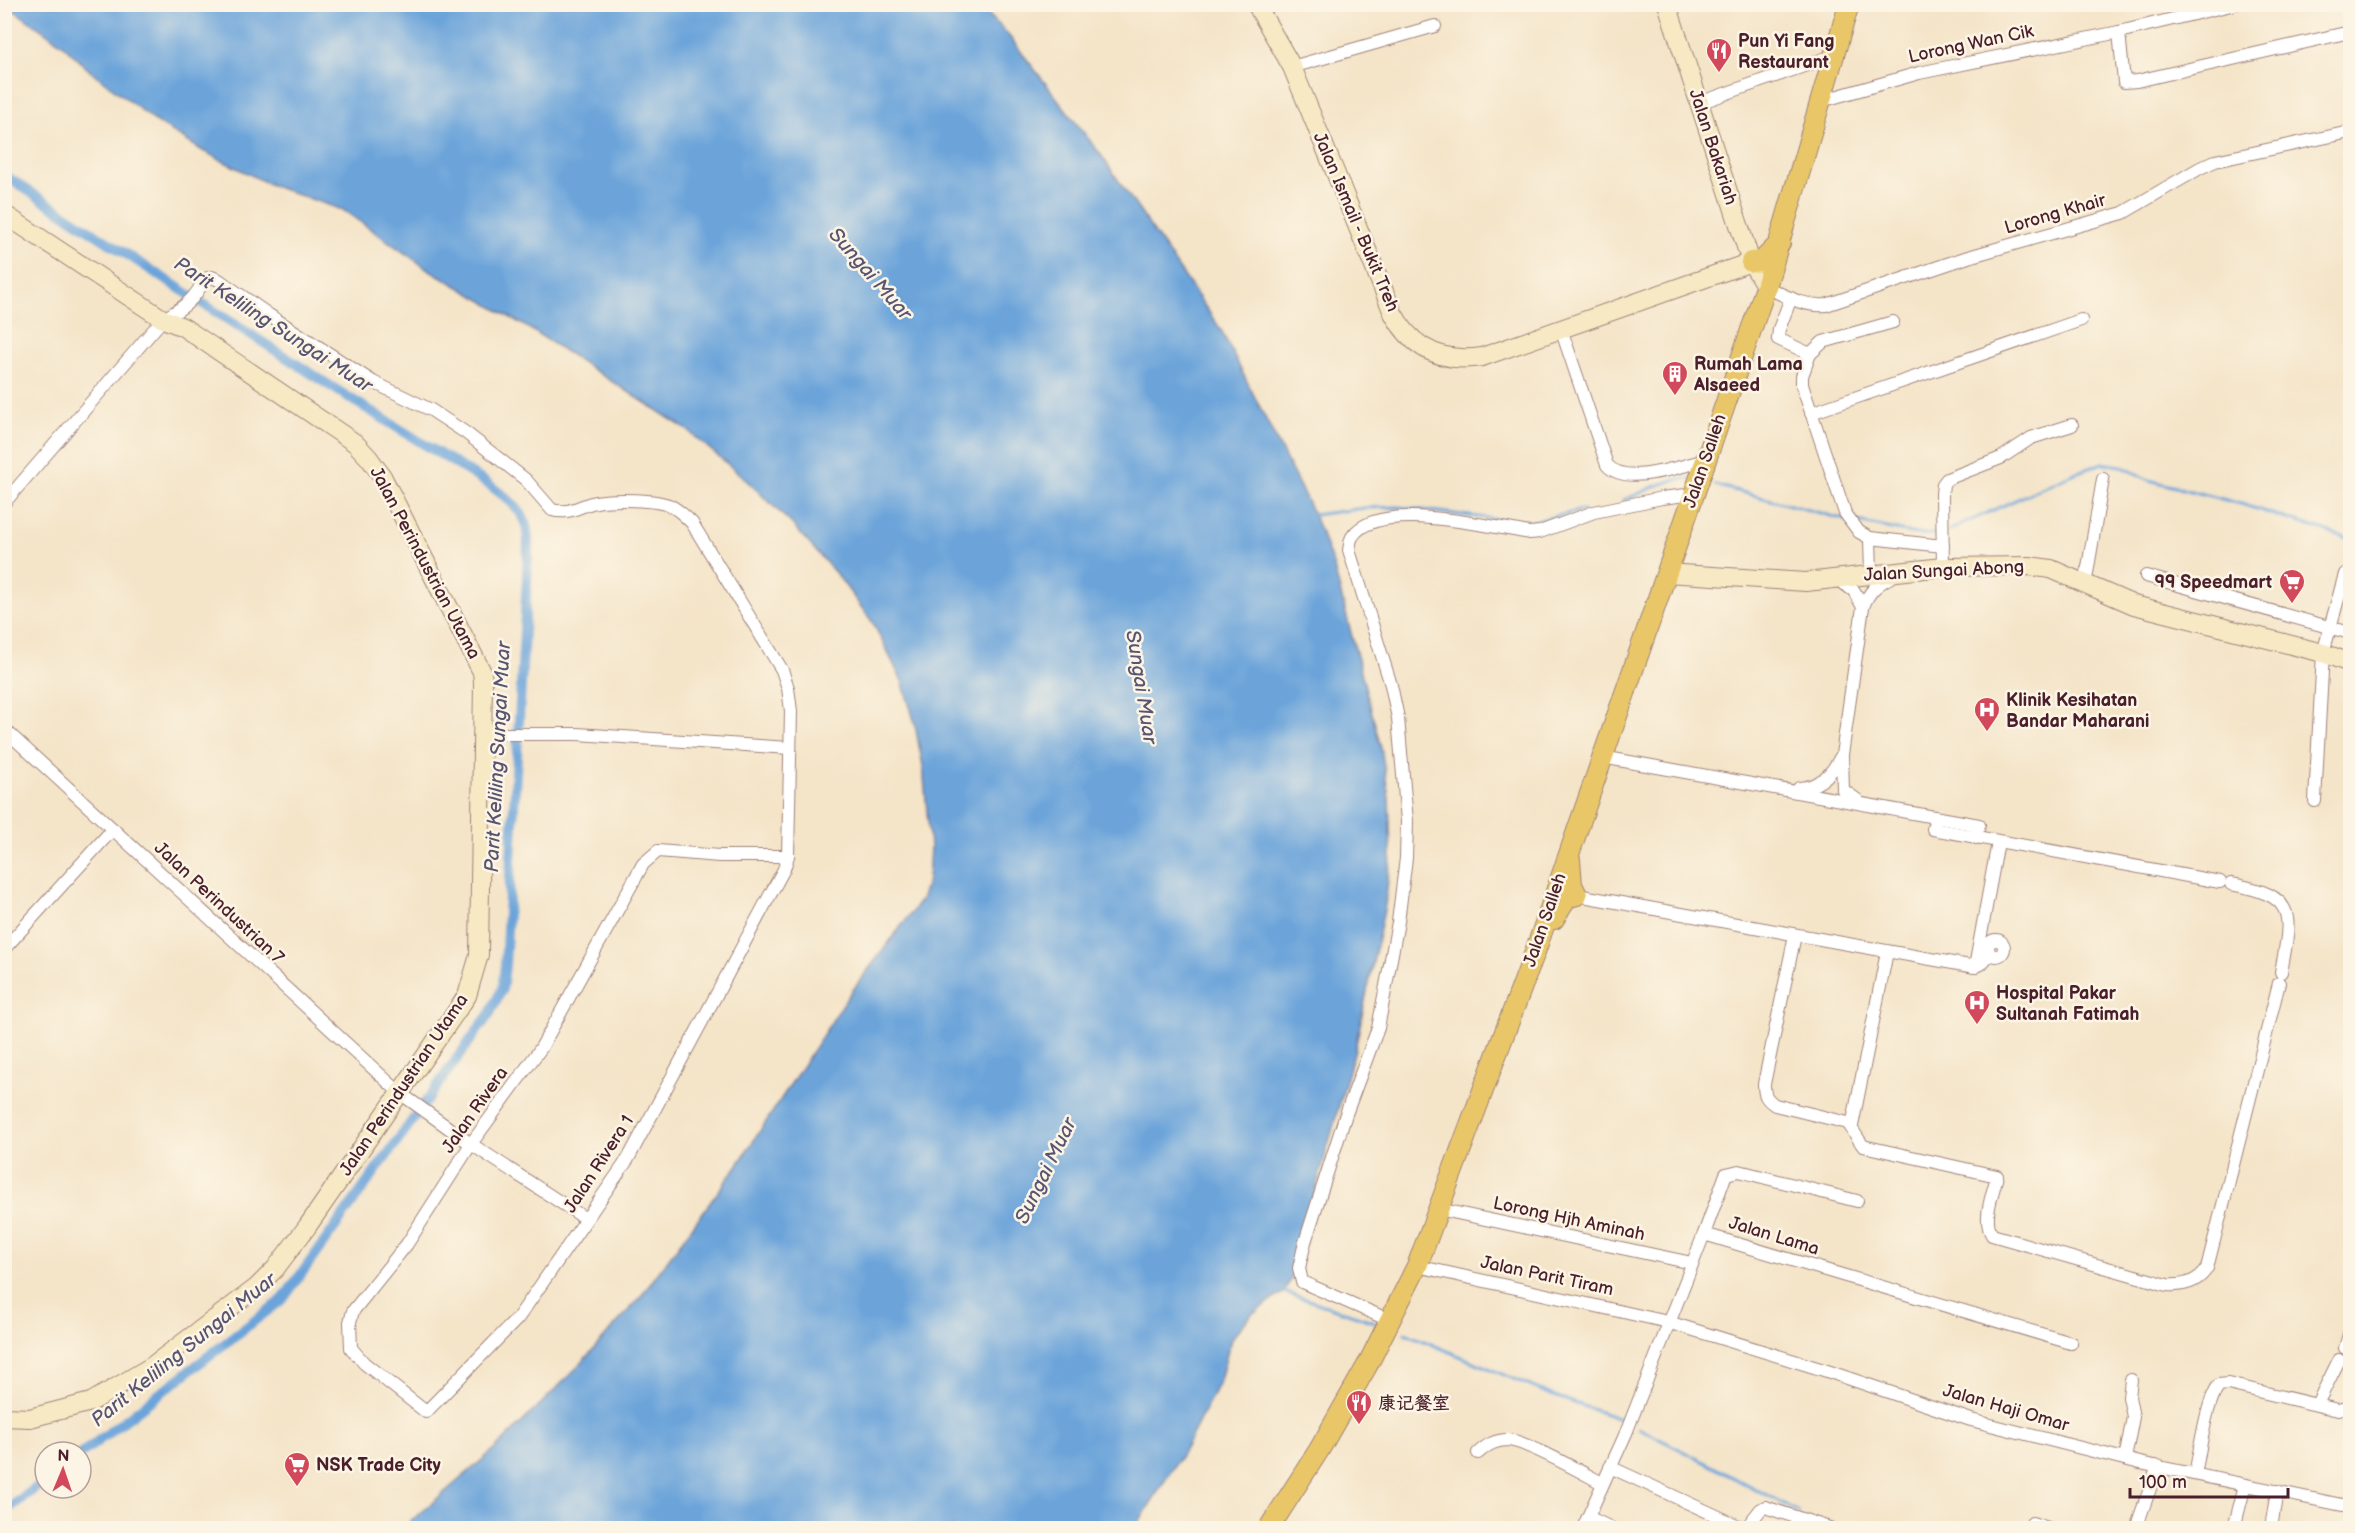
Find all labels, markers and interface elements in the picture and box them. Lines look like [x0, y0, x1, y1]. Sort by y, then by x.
street label: Lorong Wan Cik [1906, 20, 2036, 68]
place label: Pun Yi Fang Restaurant [1738, 31, 1835, 73]
restaurant icon: Pun Yi Fang Restaurant [1704, 36, 1734, 74]
street label: Jalan Bakariah [1684, 87, 1742, 208]
street label: Jalan Ismail - Bukit Treh [1309, 129, 1403, 315]
street label: Lorong Khair [2002, 189, 2108, 238]
water label: Sungai Muar [823, 223, 918, 326]
water label: Parit Keliling Sungai Muar [169, 252, 378, 399]
place label: Rumah Lama Alsaeed [1693, 354, 1803, 396]
building icon: Rumah Lama Alsaeed [1660, 359, 1690, 397]
street label: Jalan Salleh [1679, 411, 1731, 511]
street label: Jalan Perindustrian Utama [365, 463, 485, 663]
street label: Jalan Sungai Abong [1863, 556, 2025, 586]
supermarket icon: 99 Speedmart [2277, 567, 2307, 605]
place label: 99 Speedmart [2154, 572, 2272, 593]
water label: Sungai Muar [1120, 628, 1162, 747]
water label: Parit Keliling Sungai Muar [480, 639, 516, 873]
place label: Klinik Kesihatan Bandar Maharani [2006, 690, 2150, 732]
hospital icon: Klinik Kesihatan Bandar Maharani [1972, 695, 2002, 733]
street label: Jalan Perindustrian 7 [150, 838, 288, 969]
street label: Jalan Salleh [1519, 870, 1571, 970]
place label: Hospital Pakar Sultanah Fatimah [1996, 983, 2139, 1025]
hospital icon: Hospital Pakar Sultanah Fatimah [1962, 988, 1992, 1026]
street label: Jalan Perindustrian Utama [335, 990, 473, 1180]
street label: Jalan Rivera [438, 1063, 512, 1157]
street label: Jalan Rivera 1 [560, 1111, 638, 1217]
water label: Sungai Muar [1010, 1113, 1083, 1228]
street label: Lorong Hjh Aminah [1491, 1193, 1647, 1245]
street label: Jalan Lama [1726, 1212, 1822, 1260]
street label: Jalan Parit Tiram [1479, 1252, 1615, 1300]
water label: Parit Keliling Sungai Muar [87, 1267, 283, 1432]
street label: Jalan Haji Omar [1940, 1380, 2072, 1436]
restaurant icon: 康记餐室 [1344, 1388, 1374, 1426]
place label: 康记餐室 [1378, 1393, 1450, 1414]
north arrow [33, 1440, 93, 1500]
text: N [57, 1447, 70, 1466]
supermarket icon: NSK Trade City [282, 1450, 312, 1488]
place label: NSK Trade City [316, 1455, 442, 1476]
scale bar [2130, 1461, 2288, 1499]
text: 100 m [2139, 1472, 2187, 1493]

